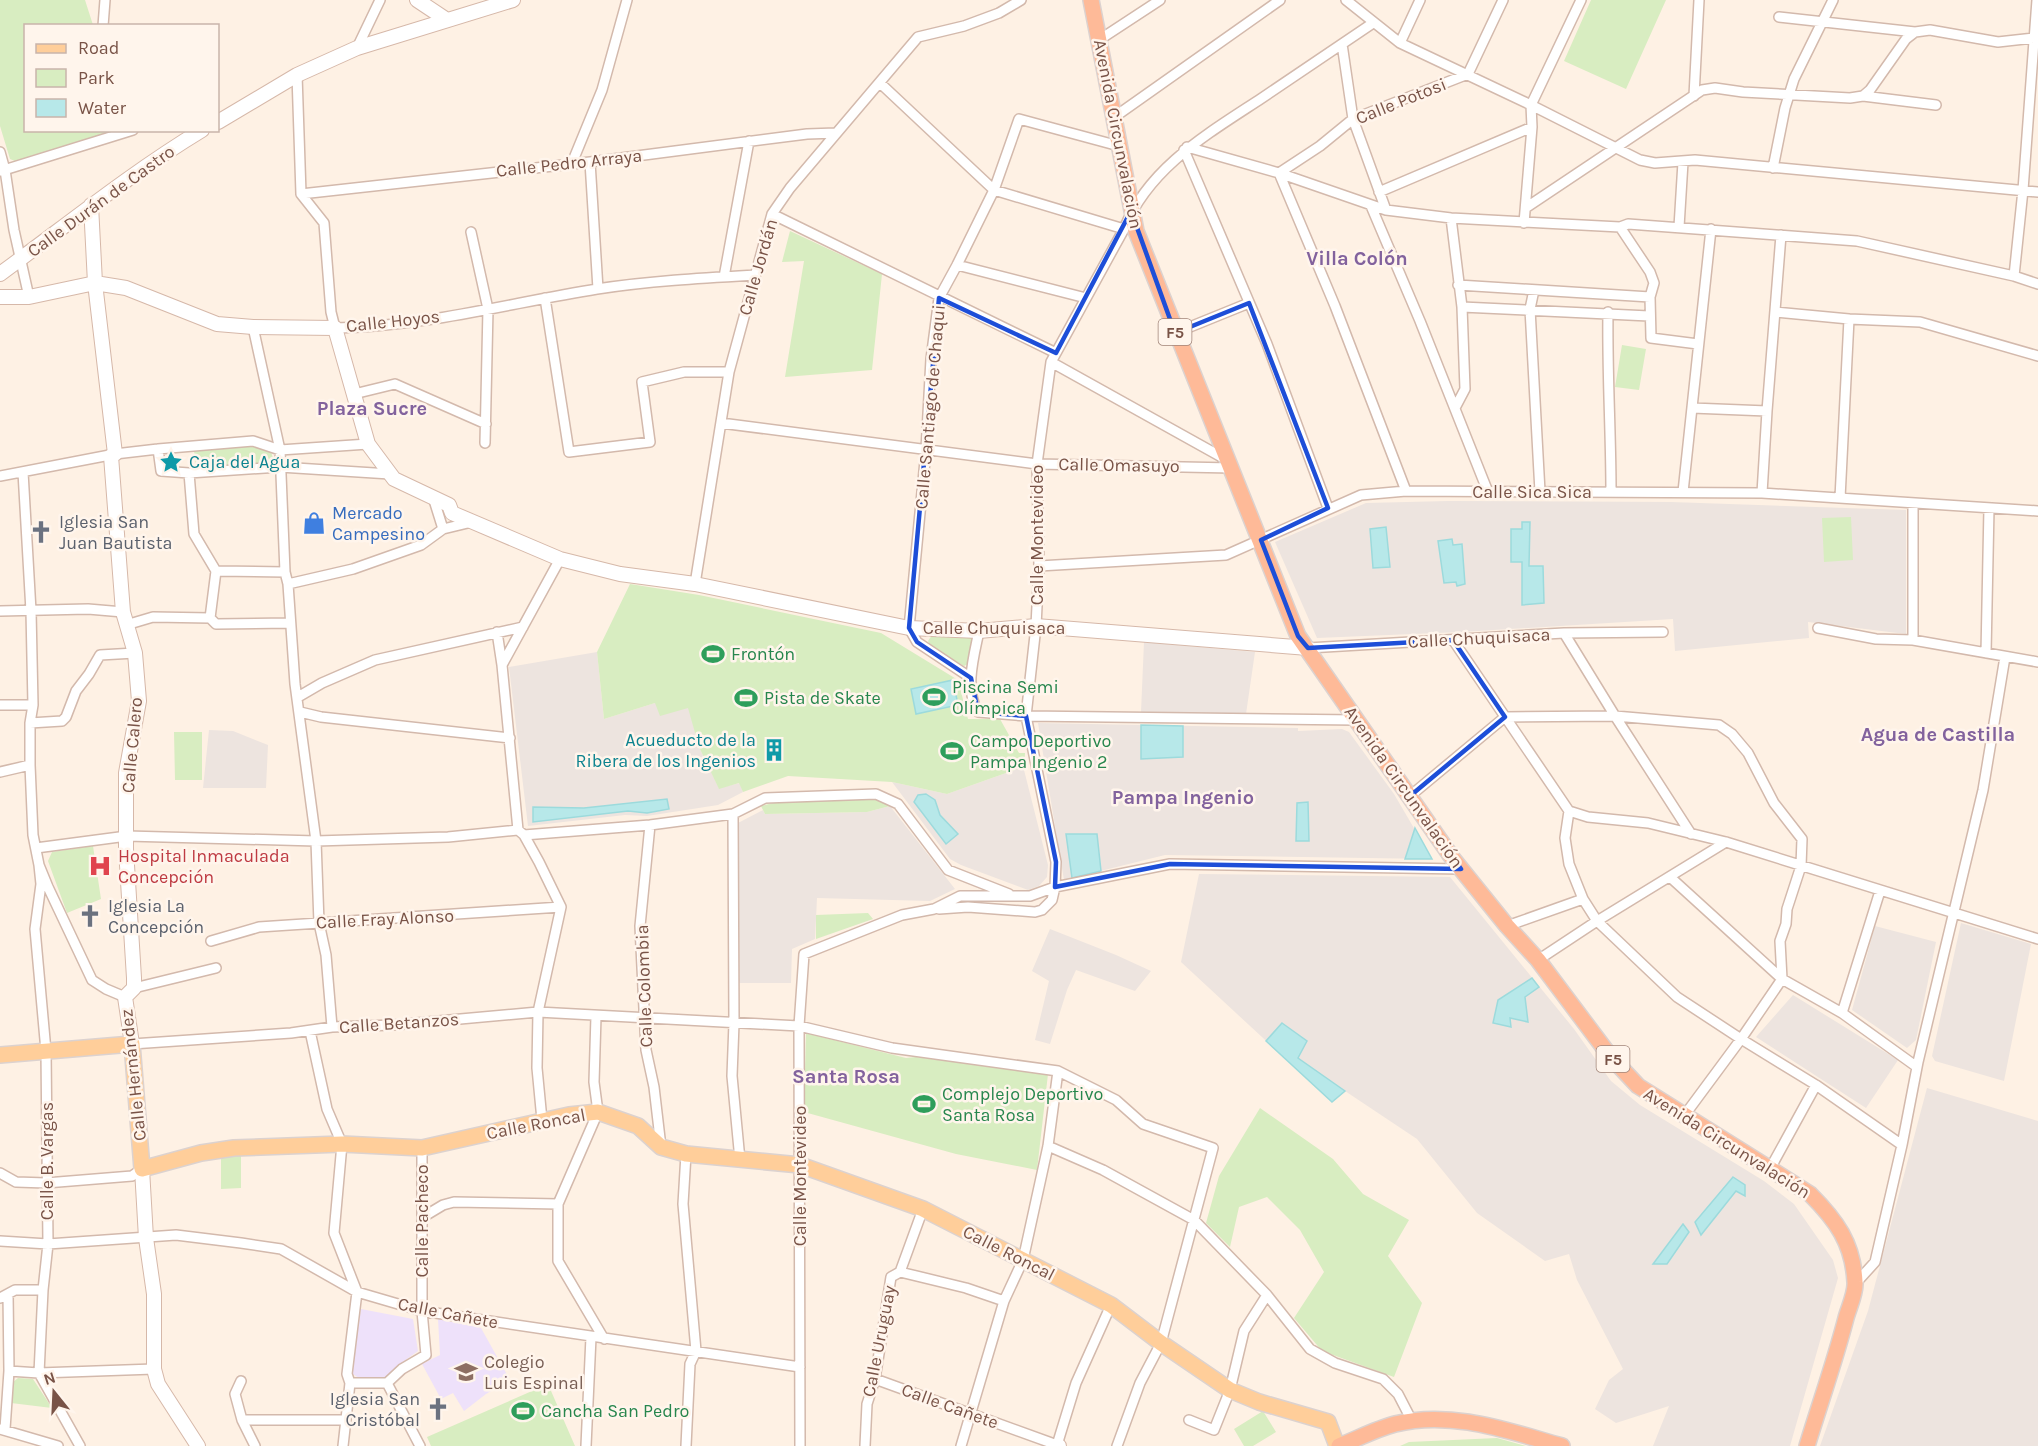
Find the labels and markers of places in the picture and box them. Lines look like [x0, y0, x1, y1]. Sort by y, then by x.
place icon: Caja del Agua [158, 449, 184, 475]
place label: Caja del Agua [189, 451, 300, 473]
place label: Mercado Campesino [332, 502, 425, 545]
shop icon: Mercado Campesino [301, 510, 327, 536]
place label: Iglesia San Juan Bautista [59, 511, 172, 554]
church icon: Iglesia San Juan Bautista [28, 519, 54, 545]
sports icon: Frontón [700, 641, 726, 667]
place label: Frontón [731, 643, 795, 665]
place label: Piscina Semi Olímpica [952, 676, 1059, 719]
sports icon: Piscina Semi Olímpica [921, 684, 947, 710]
sports icon: Pista de Skate [733, 685, 759, 711]
place label: Pista de Skate [764, 687, 881, 709]
place label: Acueducto de la Ribera de los Ingenios [575, 729, 756, 772]
place label: Campo Deportivo Pampa Ingenio 2 [970, 730, 1111, 773]
building icon: Acueducto de la Ribera de los Ingenios [761, 737, 787, 763]
sports icon: Campo Deportivo Pampa Ingenio 2 [939, 738, 965, 764]
place label: Hospital Inmaculada Concepción [118, 845, 290, 888]
hospital icon: Hospital Inmaculada Concepción [87, 853, 113, 879]
place label: Iglesia La Concepción [108, 895, 204, 938]
church icon: Iglesia La Concepción [77, 903, 103, 929]
place label: Complejo Deportivo Santa Rosa [942, 1083, 1103, 1126]
sports icon: Complejo Deportivo Santa Rosa [911, 1091, 937, 1117]
place label: Colegio Luis Espinal [484, 1351, 584, 1394]
school or university icon: Colegio Luis Espinal [453, 1359, 479, 1385]
place label: Iglesia San Cristóbal [330, 1388, 420, 1431]
church icon: Iglesia San Cristóbal [425, 1396, 451, 1422]
sports icon: Cancha San Pedro [510, 1398, 536, 1424]
place label: Cancha San Pedro [541, 1400, 689, 1422]

